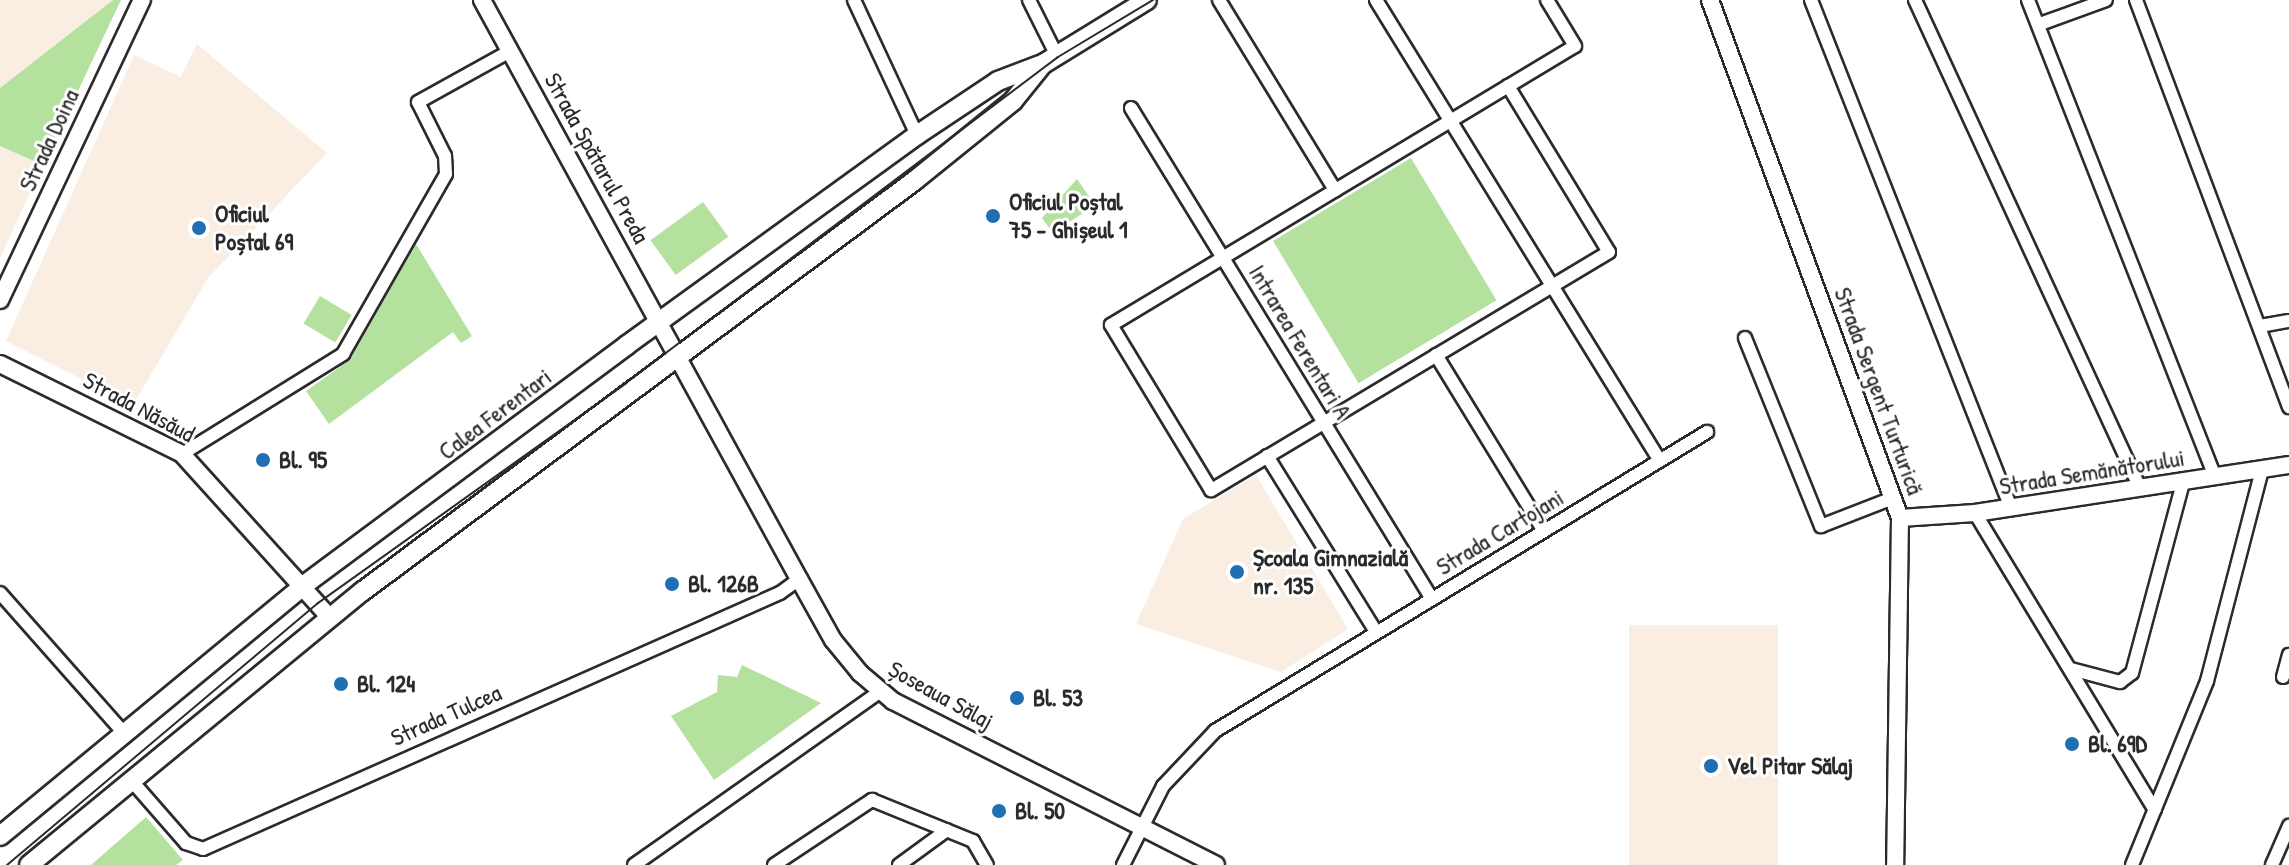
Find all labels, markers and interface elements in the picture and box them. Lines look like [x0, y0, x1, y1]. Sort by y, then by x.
street label: Strada Spătarul Preda [538, 68, 656, 248]
street label: Strada Doina [13, 85, 85, 195]
place label: Oficiul Poștal 75 - Ghișeul 1 [1009, 188, 1128, 244]
place label: Oficiul Poștal 69 [215, 200, 293, 256]
marker: Oficiul Poștal 75 - Ghișeul 1 [984, 207, 1002, 225]
marker: Oficiul Poștal 69 [190, 219, 208, 237]
street label: Intrarea Ferentari A [1243, 260, 1357, 424]
street label: Strada Sergent Turturică [1828, 284, 1930, 498]
street label: Calea Ferentari [433, 362, 557, 466]
street label: Strada Năsăud [78, 366, 200, 448]
street label: Strada Semănătorului [1997, 443, 2187, 501]
place label: Bl. 95 [279, 446, 327, 474]
marker: Bl. 95 [254, 451, 272, 469]
street label: Strada Cartojani [1431, 483, 1569, 581]
place label: Școala Gimnazială nr. 135 [1253, 544, 1408, 600]
marker: Școala Gimnazială nr. 135 [1228, 563, 1246, 581]
place label: Bl. 126B [688, 570, 759, 598]
marker: Bl. 126B [663, 575, 681, 593]
street label: Șoseaua Sălaj [884, 654, 998, 736]
place label: Bl. 124 [357, 670, 415, 698]
marker: Bl. 124 [332, 675, 350, 693]
street label: Strada Tulcea [386, 678, 506, 752]
place label: Bl. 53 [1033, 684, 1083, 712]
marker: Bl. 53 [1008, 689, 1026, 707]
place label: Bl. 69D [2088, 730, 2147, 758]
marker: Bl. 69D [2063, 735, 2081, 753]
place label: Vel Pitar Sălaj [1727, 752, 1853, 780]
marker: Vel Pitar Sălaj [1702, 757, 1720, 775]
place label: Bl. 50 [1015, 797, 1065, 825]
marker: Bl. 50 [990, 802, 1008, 820]

